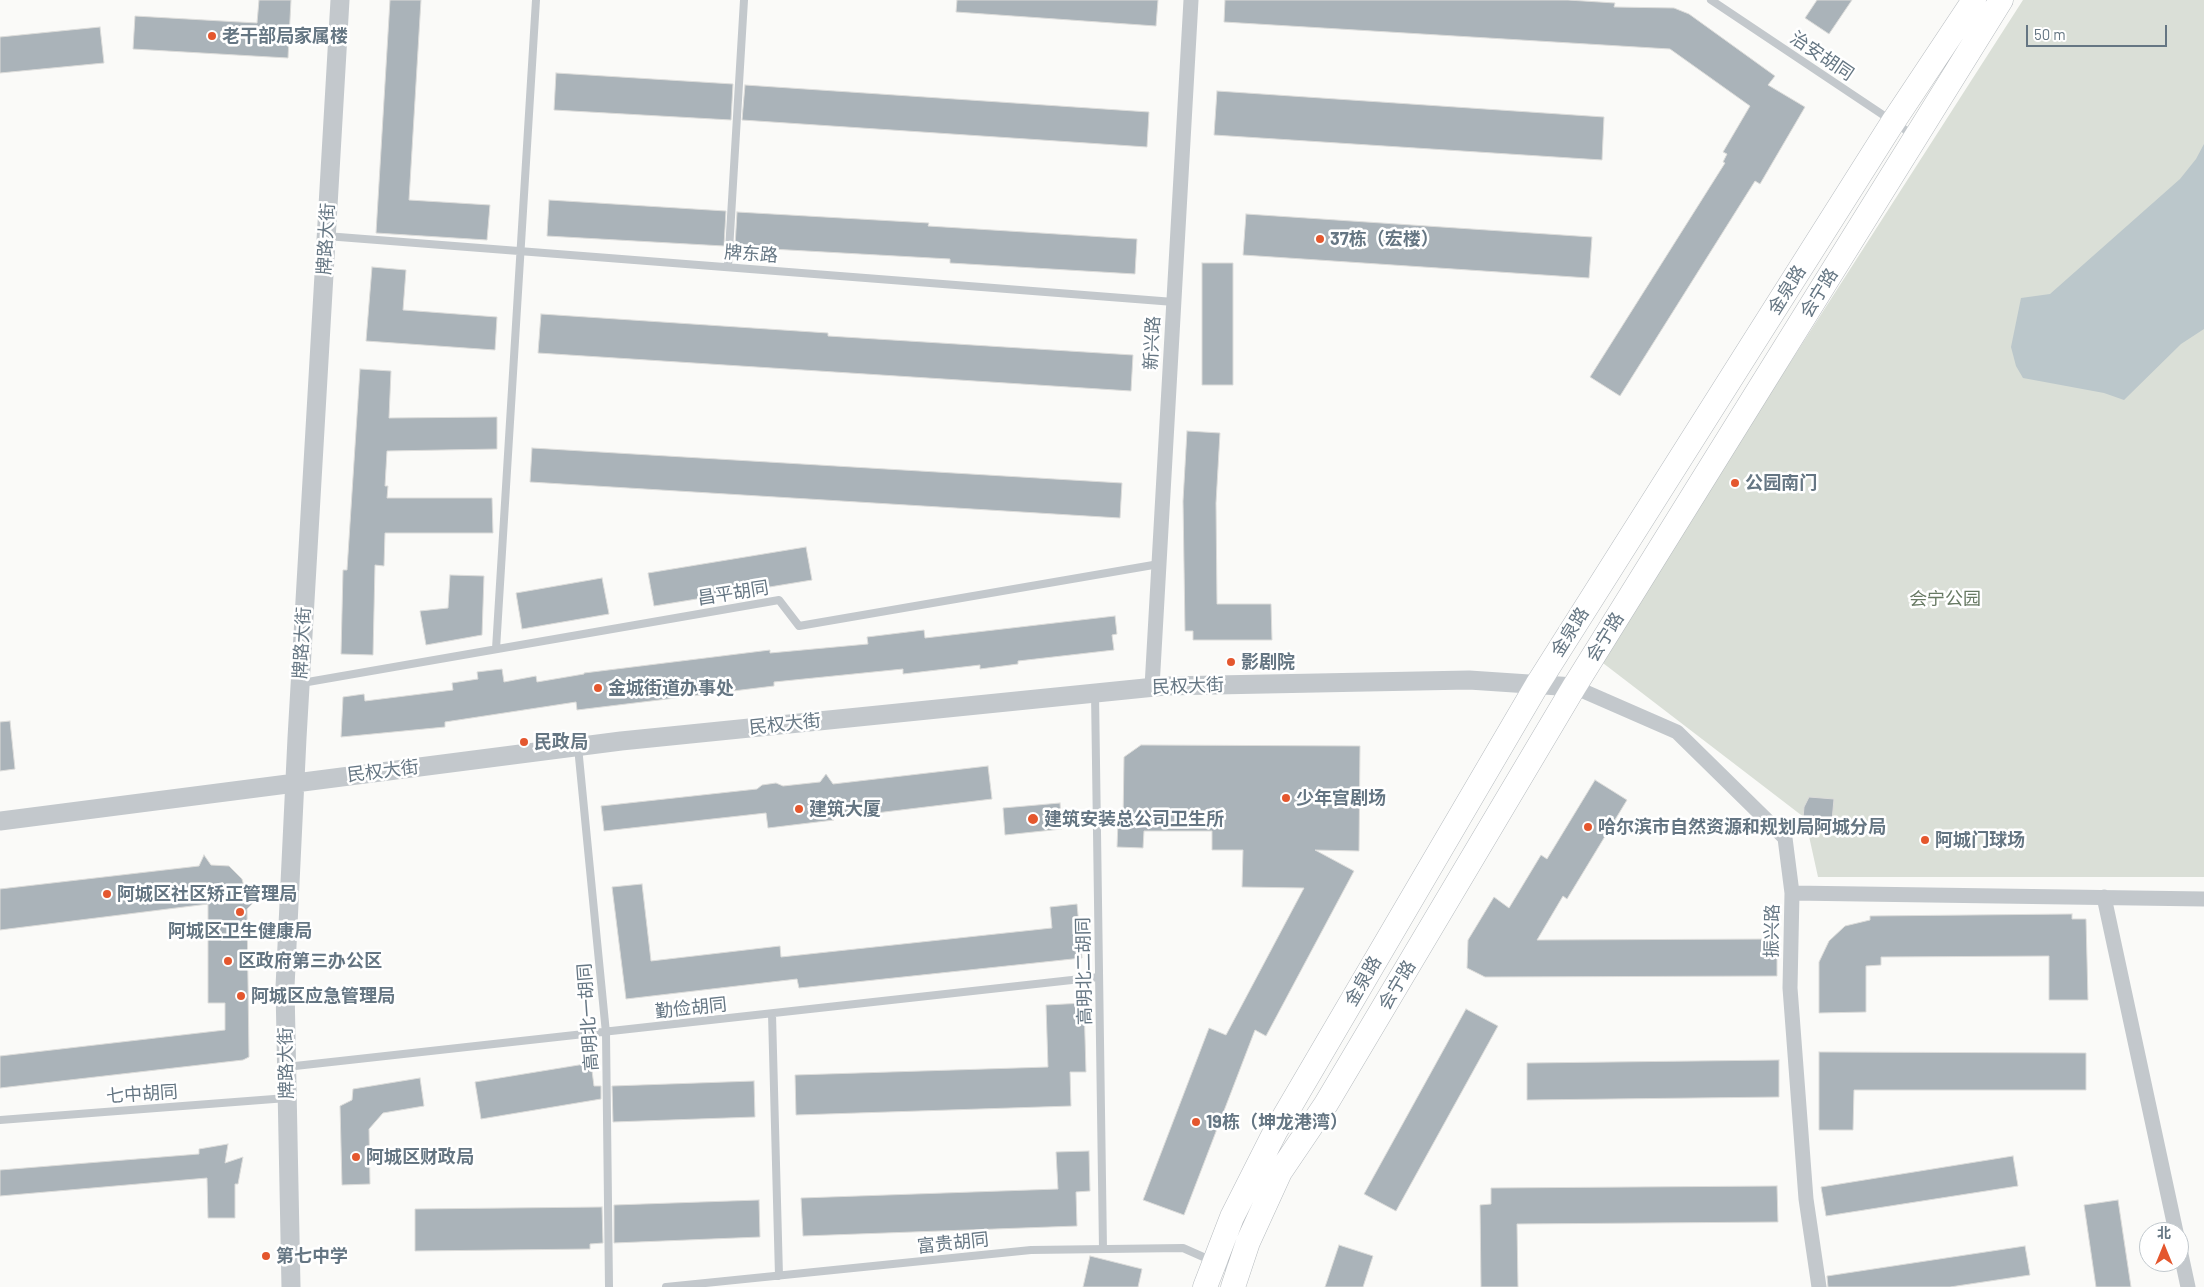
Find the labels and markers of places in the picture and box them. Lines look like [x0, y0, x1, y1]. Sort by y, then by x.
place label: 老干部局家属楼 [222, 25, 348, 47]
marker: 老干部局家属楼 [206, 30, 218, 42]
place label: 37栋（宏楼） [1330, 228, 1439, 250]
marker: 37栋（宏楼） [1314, 233, 1326, 245]
place label: 公园南门 [1745, 472, 1817, 494]
marker: 公园南门 [1729, 477, 1741, 489]
place label: 影剧院 [1241, 651, 1295, 673]
marker: 影剧院 [1225, 656, 1237, 668]
place label: 金城街道办事处 [608, 677, 734, 699]
marker: 金城街道办事处 [592, 682, 604, 694]
place label: 民政局 [534, 731, 588, 753]
marker: 民政局 [518, 736, 530, 748]
place label: 少年宫剧场 [1296, 787, 1386, 809]
marker: 少年宫剧场 [1280, 792, 1292, 804]
place label: 建筑大厦 [809, 798, 881, 820]
marker: 建筑大厦 [793, 803, 805, 815]
place label: 建筑安装总公司卫生所 [1044, 808, 1224, 830]
marker: 建筑安装总公司卫生所 [1026, 812, 1040, 826]
place label: 哈尔滨市自然资源和规划局阿城分局 [1598, 816, 1886, 838]
marker: 哈尔滨市自然资源和规划局阿城分局 [1582, 821, 1594, 833]
place label: 阿城门球场 [1935, 829, 2025, 851]
marker: 阿城门球场 [1919, 834, 1931, 846]
place label: 阿城区社区矫正管理局 [117, 883, 297, 905]
marker: 阿城区社区矫正管理局 [101, 888, 113, 900]
marker: 阿城区卫生健康局 [234, 906, 246, 918]
place label: 阿城区卫生健康局 [168, 920, 312, 942]
place label: 区政府第三办公区 [238, 950, 382, 972]
marker: 区政府第三办公区 [222, 955, 234, 967]
place label: 阿城区应急管理局 [251, 985, 395, 1007]
marker: 阿城区应急管理局 [235, 990, 247, 1002]
place label: 19栋（坤龙港湾） [1206, 1111, 1348, 1133]
marker: 19栋（坤龙港湾） [1190, 1116, 1202, 1128]
place label: 阿城区财政局 [366, 1146, 474, 1168]
marker: 阿城区财政局 [350, 1151, 362, 1163]
place label: 第七中学 [276, 1245, 348, 1267]
marker: 第七中学 [260, 1250, 272, 1262]

